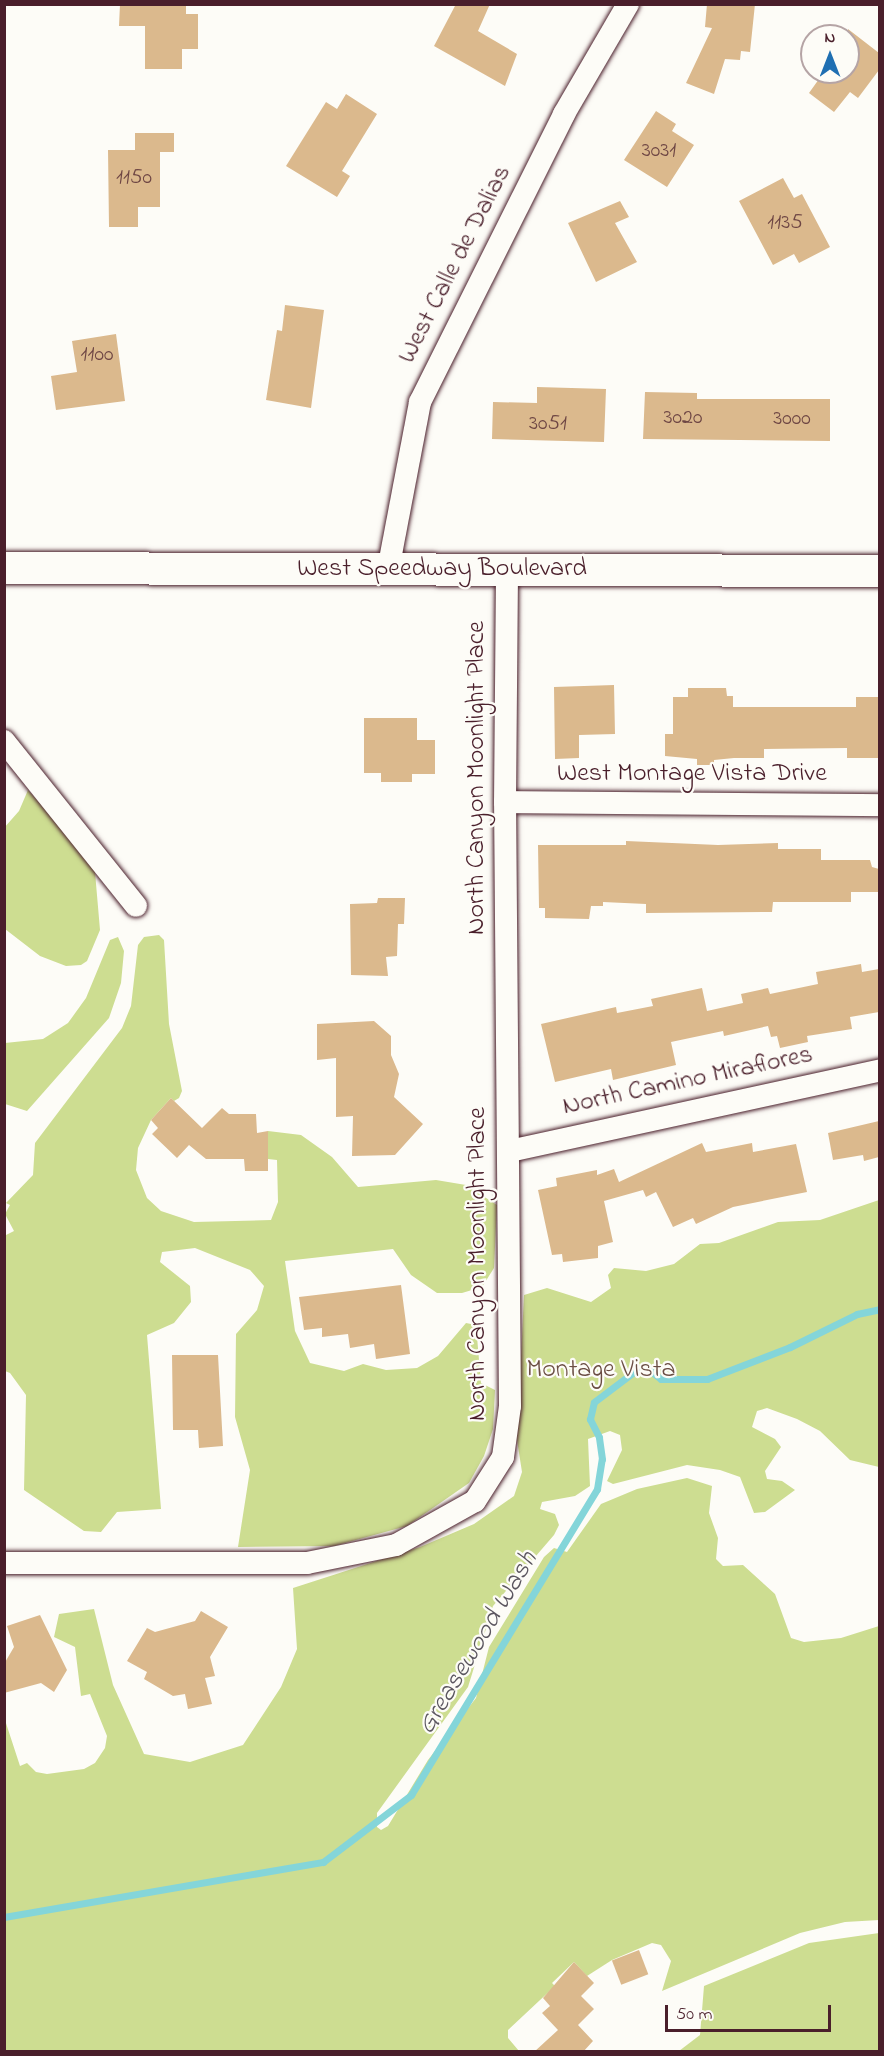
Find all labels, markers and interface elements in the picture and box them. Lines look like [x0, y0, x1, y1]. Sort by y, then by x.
north arrow [800, 24, 860, 84]
text: N [825, 26, 835, 50]
house number: 3031 [642, 139, 676, 165]
street label: West Calle de Dalias [393, 161, 519, 369]
house number: 1150 [116, 166, 152, 192]
house number: 1135 [767, 211, 803, 237]
house number: 1100 [81, 343, 113, 369]
house number: 3020 [663, 406, 703, 432]
house number: 3000 [773, 407, 811, 433]
house number: 3051 [529, 412, 567, 438]
street label: West Speedway Boulevard [297, 554, 587, 586]
street label: North Canyon Moonlight Place [462, 621, 494, 935]
street label: West Montage Vista Drive [557, 759, 827, 791]
street label: North Camino Miraflores [560, 1040, 816, 1124]
street label: North Canyon Moonlight Place [463, 1107, 495, 1421]
park label: Montage Vista [527, 1355, 675, 1387]
water label: Greasewood Wash [411, 1546, 545, 1740]
scale bar [668, 1993, 834, 2031]
text: 50 m [676, 2002, 713, 2028]

